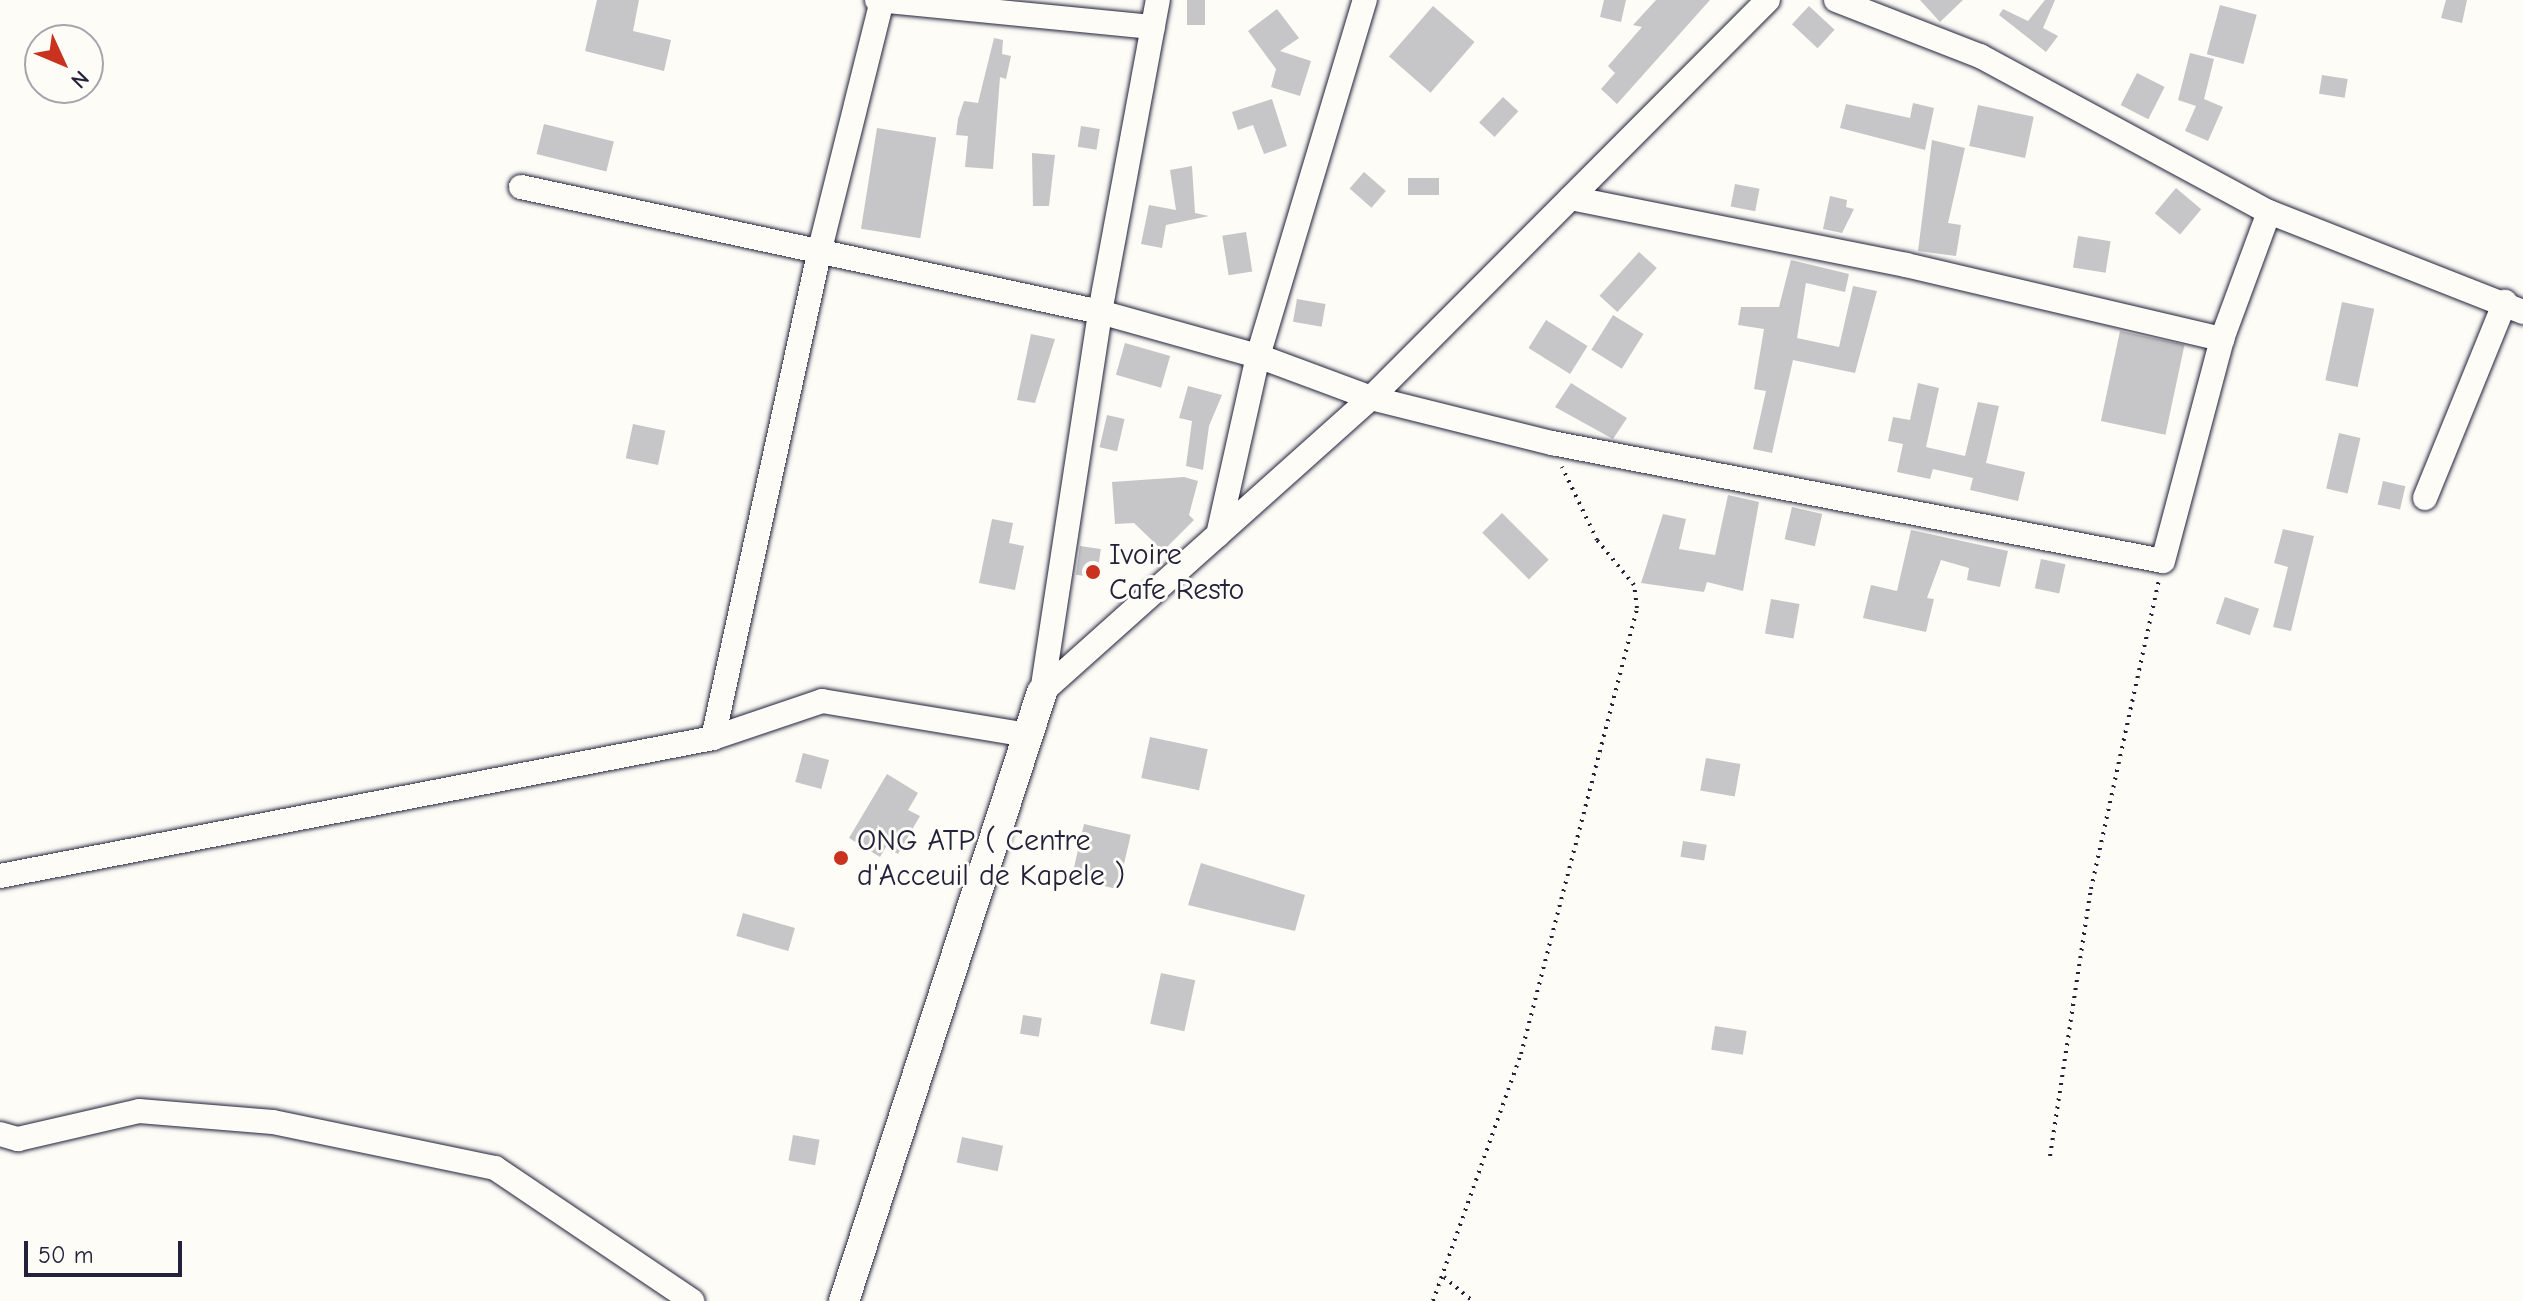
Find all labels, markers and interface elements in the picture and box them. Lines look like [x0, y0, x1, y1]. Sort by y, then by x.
north arrow [24, 24, 104, 104]
text: N [65, 65, 94, 93]
place label: Ivoire Cafe Resto [1109, 537, 1244, 608]
marker: Ivoire Cafe Resto [1084, 563, 1102, 581]
place label: ONG ATP ( Centre d'Acceuil de Kapele ) [857, 823, 1125, 894]
marker: ONG ATP ( Centre d'Acceuil de Kapele ) [832, 849, 850, 867]
scale bar [28, 1225, 186, 1275]
text: 50 m [38, 1241, 94, 1269]

